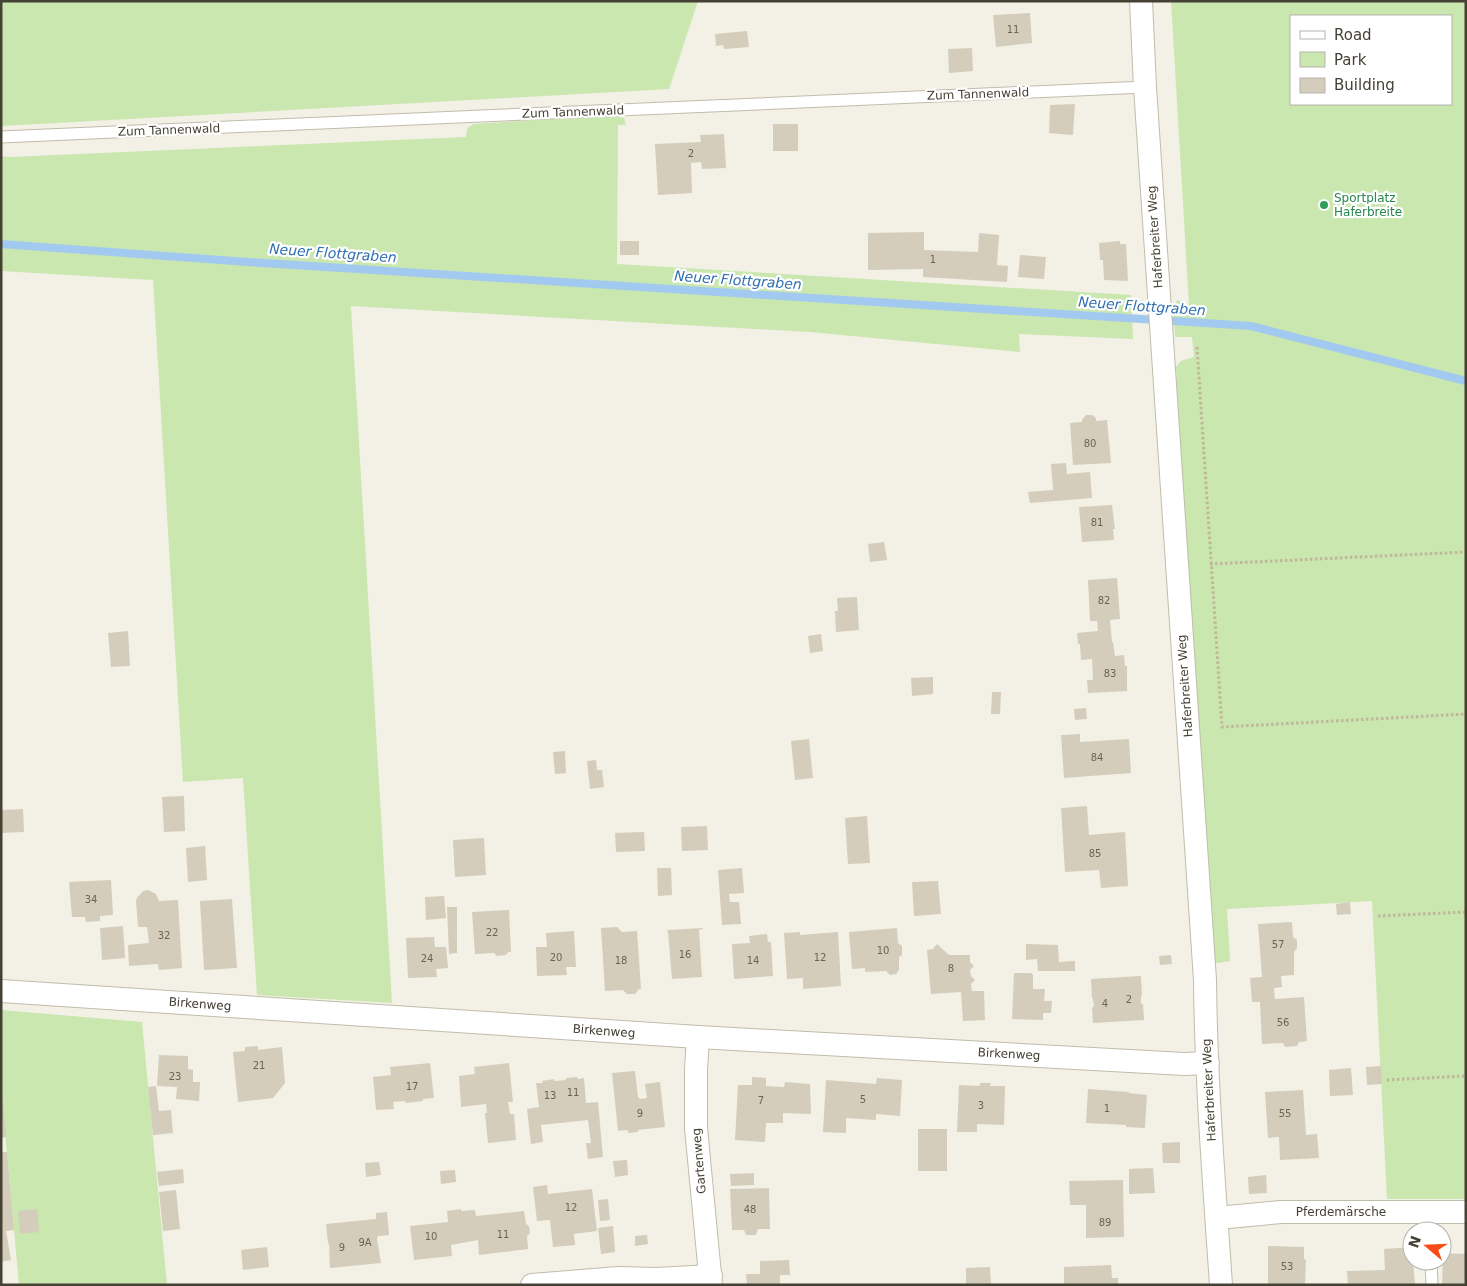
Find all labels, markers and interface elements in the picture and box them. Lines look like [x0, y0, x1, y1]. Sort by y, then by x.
legend [1290, 15, 1452, 105]
house number: 11 [1007, 24, 1019, 35]
text: Road [1334, 26, 1372, 44]
text: Park [1334, 51, 1367, 69]
text: Building [1334, 76, 1395, 94]
street label: Zum Tannenwald [927, 85, 1029, 103]
street label: Zum Tannenwald [522, 103, 624, 121]
street label: Zum Tannenwald [118, 121, 220, 139]
house number: 2 [688, 148, 694, 159]
street label: Haferbreiter Weg [1144, 185, 1166, 289]
place label: Sportplatz Haferbreite [1334, 191, 1402, 219]
marker: Sportplatz Haferbreite [1318, 199, 1330, 211]
water label: Neuer Flottgraben [269, 241, 397, 265]
house number: 1 [930, 254, 936, 265]
water label: Neuer Flottgraben [674, 268, 802, 292]
water label: Neuer Flottgraben [1078, 294, 1206, 318]
house number: 80 [1084, 438, 1096, 449]
house number: 81 [1091, 517, 1103, 528]
house number: 82 [1098, 595, 1110, 606]
street label: Haferbreiter Weg [1174, 634, 1196, 738]
house number: 83 [1104, 668, 1116, 679]
house number: 84 [1091, 752, 1103, 763]
house number: 85 [1089, 848, 1101, 859]
house number: 34 [85, 894, 97, 905]
house number: 22 [486, 927, 498, 938]
house number: 32 [158, 930, 170, 941]
house number: 57 [1272, 939, 1284, 950]
house number: 10 [877, 945, 889, 956]
house number: 16 [679, 949, 691, 960]
house number: 20 [550, 952, 562, 963]
house number: 12 [814, 952, 826, 963]
house number: 24 [421, 953, 433, 964]
house number: 18 [615, 955, 627, 966]
house number: 14 [747, 955, 759, 966]
house number: 8 [948, 963, 954, 974]
house number: 2 [1126, 994, 1132, 1005]
street label: Birkenweg [168, 995, 232, 1013]
house number: 4 [1102, 998, 1108, 1009]
house number: 56 [1277, 1017, 1289, 1028]
street label: Birkenweg [572, 1022, 636, 1040]
street label: Haferbreiter Weg [1199, 1038, 1219, 1142]
street label: Birkenweg [977, 1045, 1041, 1063]
house number: 21 [253, 1060, 265, 1071]
house number: 23 [169, 1071, 181, 1082]
house number: 17 [406, 1081, 418, 1092]
house number: 11 [567, 1087, 579, 1098]
house number: 13 [544, 1090, 556, 1101]
house number: 5 [860, 1094, 866, 1105]
house number: 7 [758, 1095, 764, 1106]
house number: 3 [978, 1100, 984, 1111]
house number: 1 [1104, 1103, 1110, 1114]
house number: 9 [637, 1108, 643, 1119]
house number: 55 [1279, 1108, 1291, 1119]
street label: Gartenweg [689, 1127, 709, 1195]
house number: 12 [565, 1202, 577, 1213]
house number: 48 [744, 1204, 756, 1215]
street label: Pferdemärsche [1296, 1205, 1386, 1219]
house number: 89 [1099, 1217, 1111, 1228]
north arrow [1402, 1221, 1452, 1271]
house number: 11 [497, 1229, 509, 1240]
house number: 10 [425, 1231, 437, 1242]
text: N [1405, 1234, 1424, 1250]
house number: 9A [358, 1237, 372, 1248]
house number: 9 [339, 1242, 345, 1253]
house number: 53 [1281, 1261, 1293, 1272]

